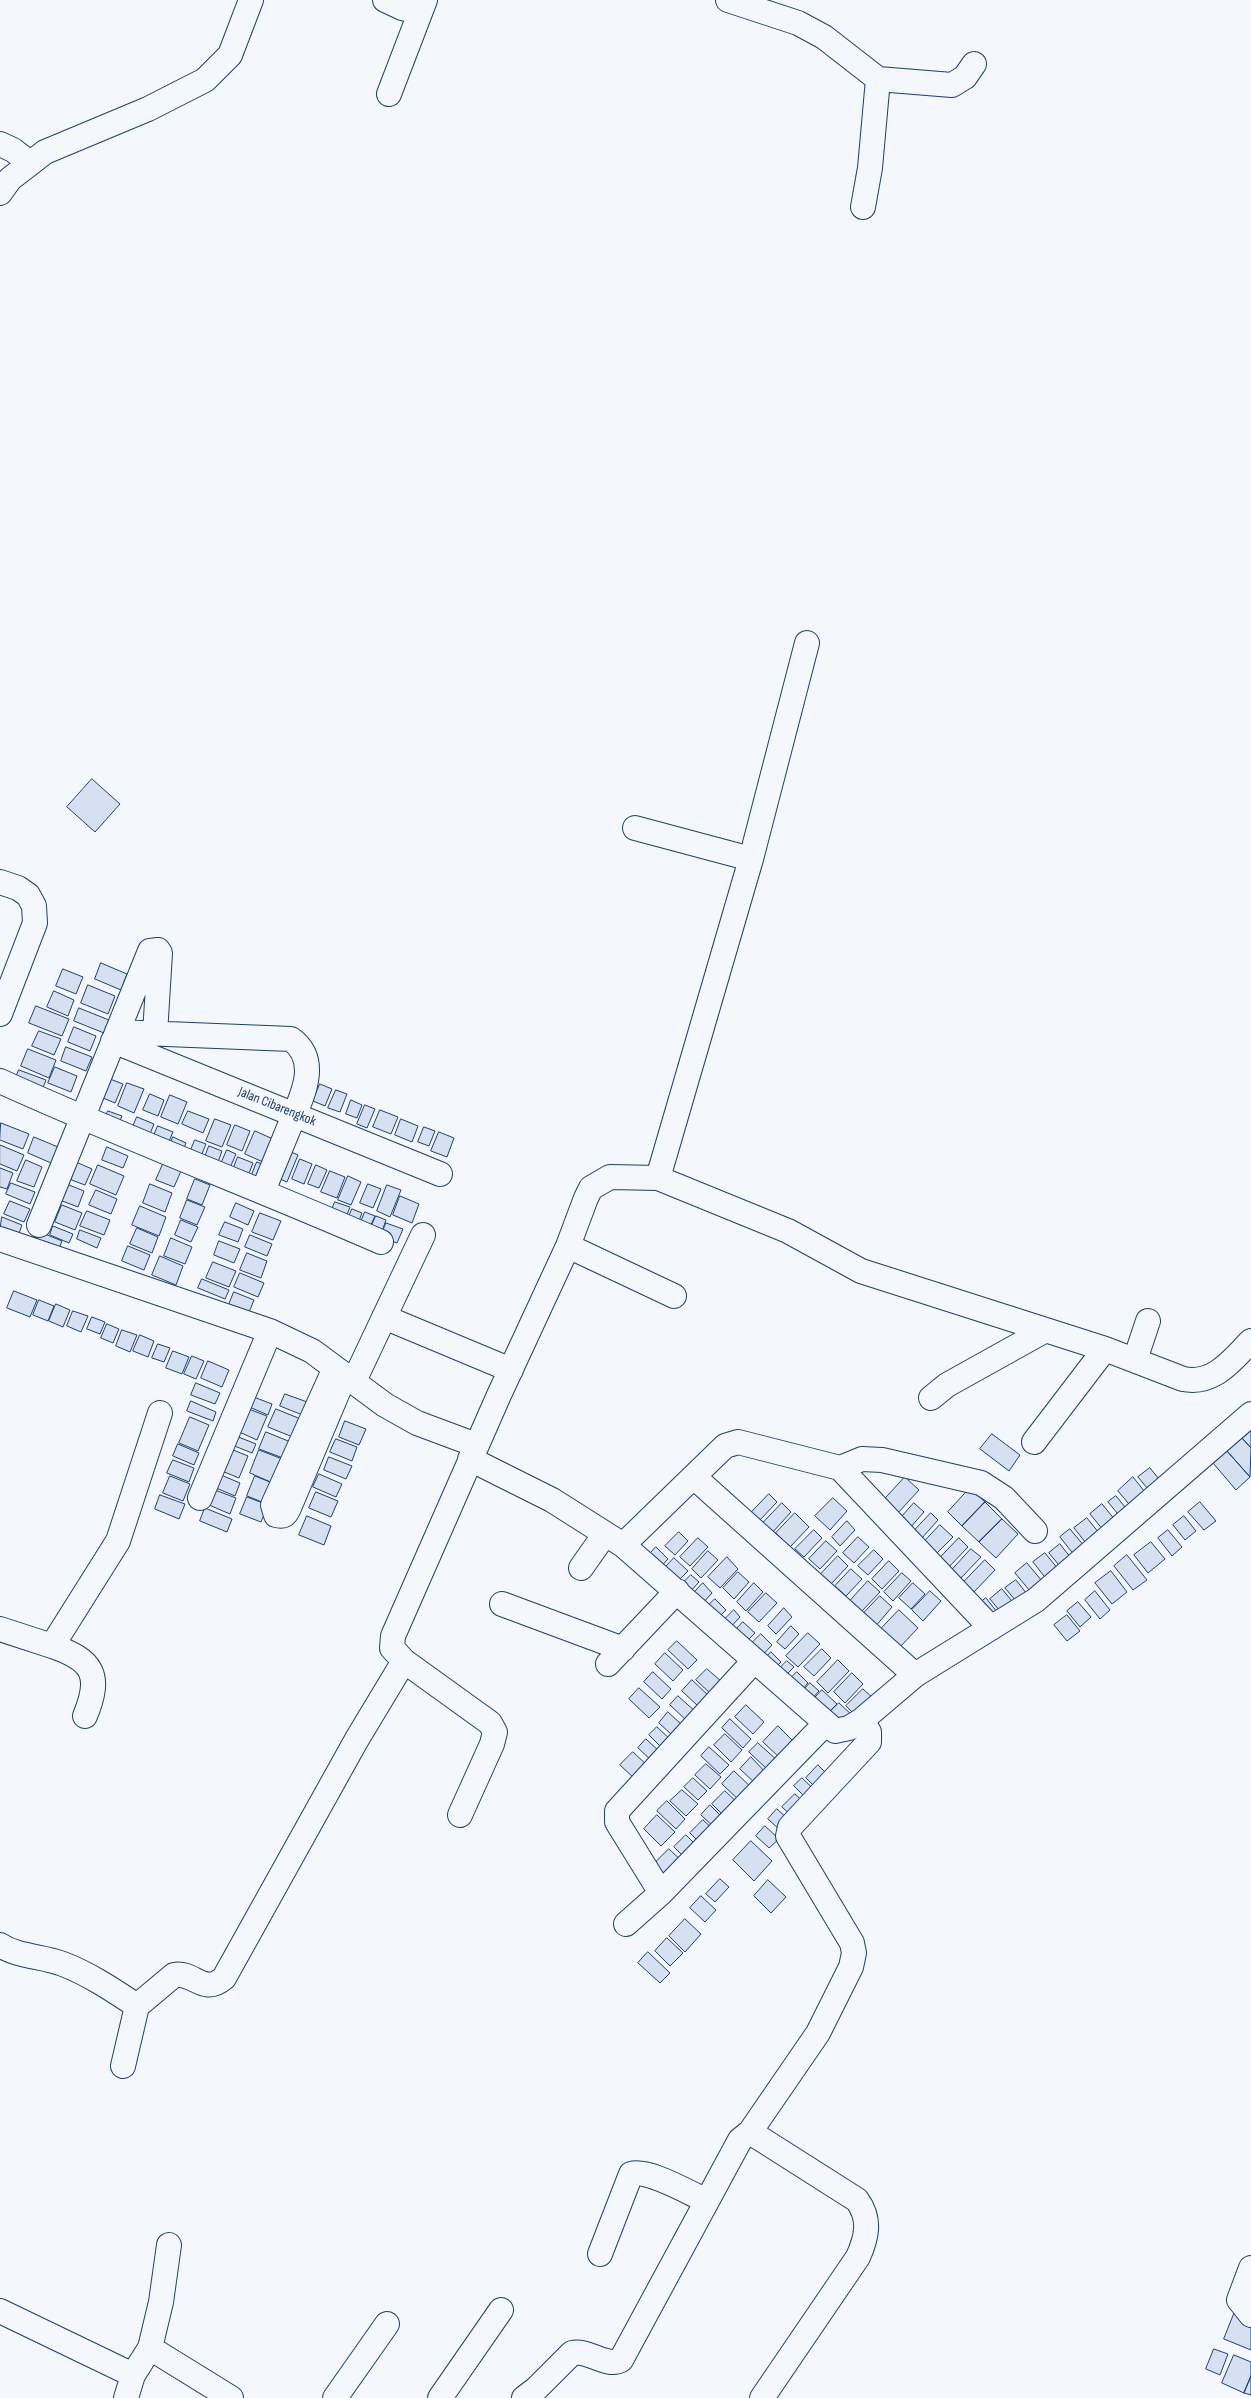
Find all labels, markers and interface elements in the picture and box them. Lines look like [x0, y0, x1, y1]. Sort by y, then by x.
street label: Jalan Cibarengkok [236, 1084, 318, 1130]

